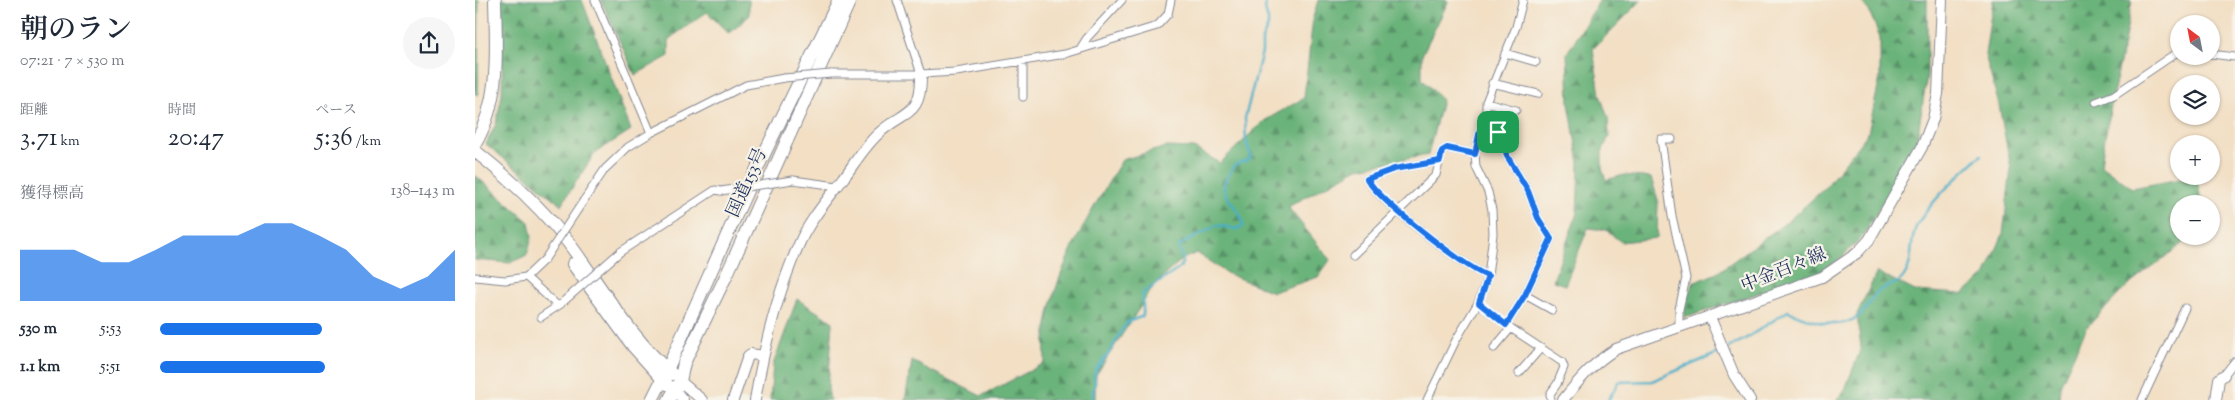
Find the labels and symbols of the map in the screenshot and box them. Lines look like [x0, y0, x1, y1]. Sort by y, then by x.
north arrow [2170, 15, 2220, 65]
pin [1477, 111, 1519, 153]
street label: 国道153号 [721, 144, 775, 222]
street label: 中金百々線 [1737, 242, 1831, 300]

